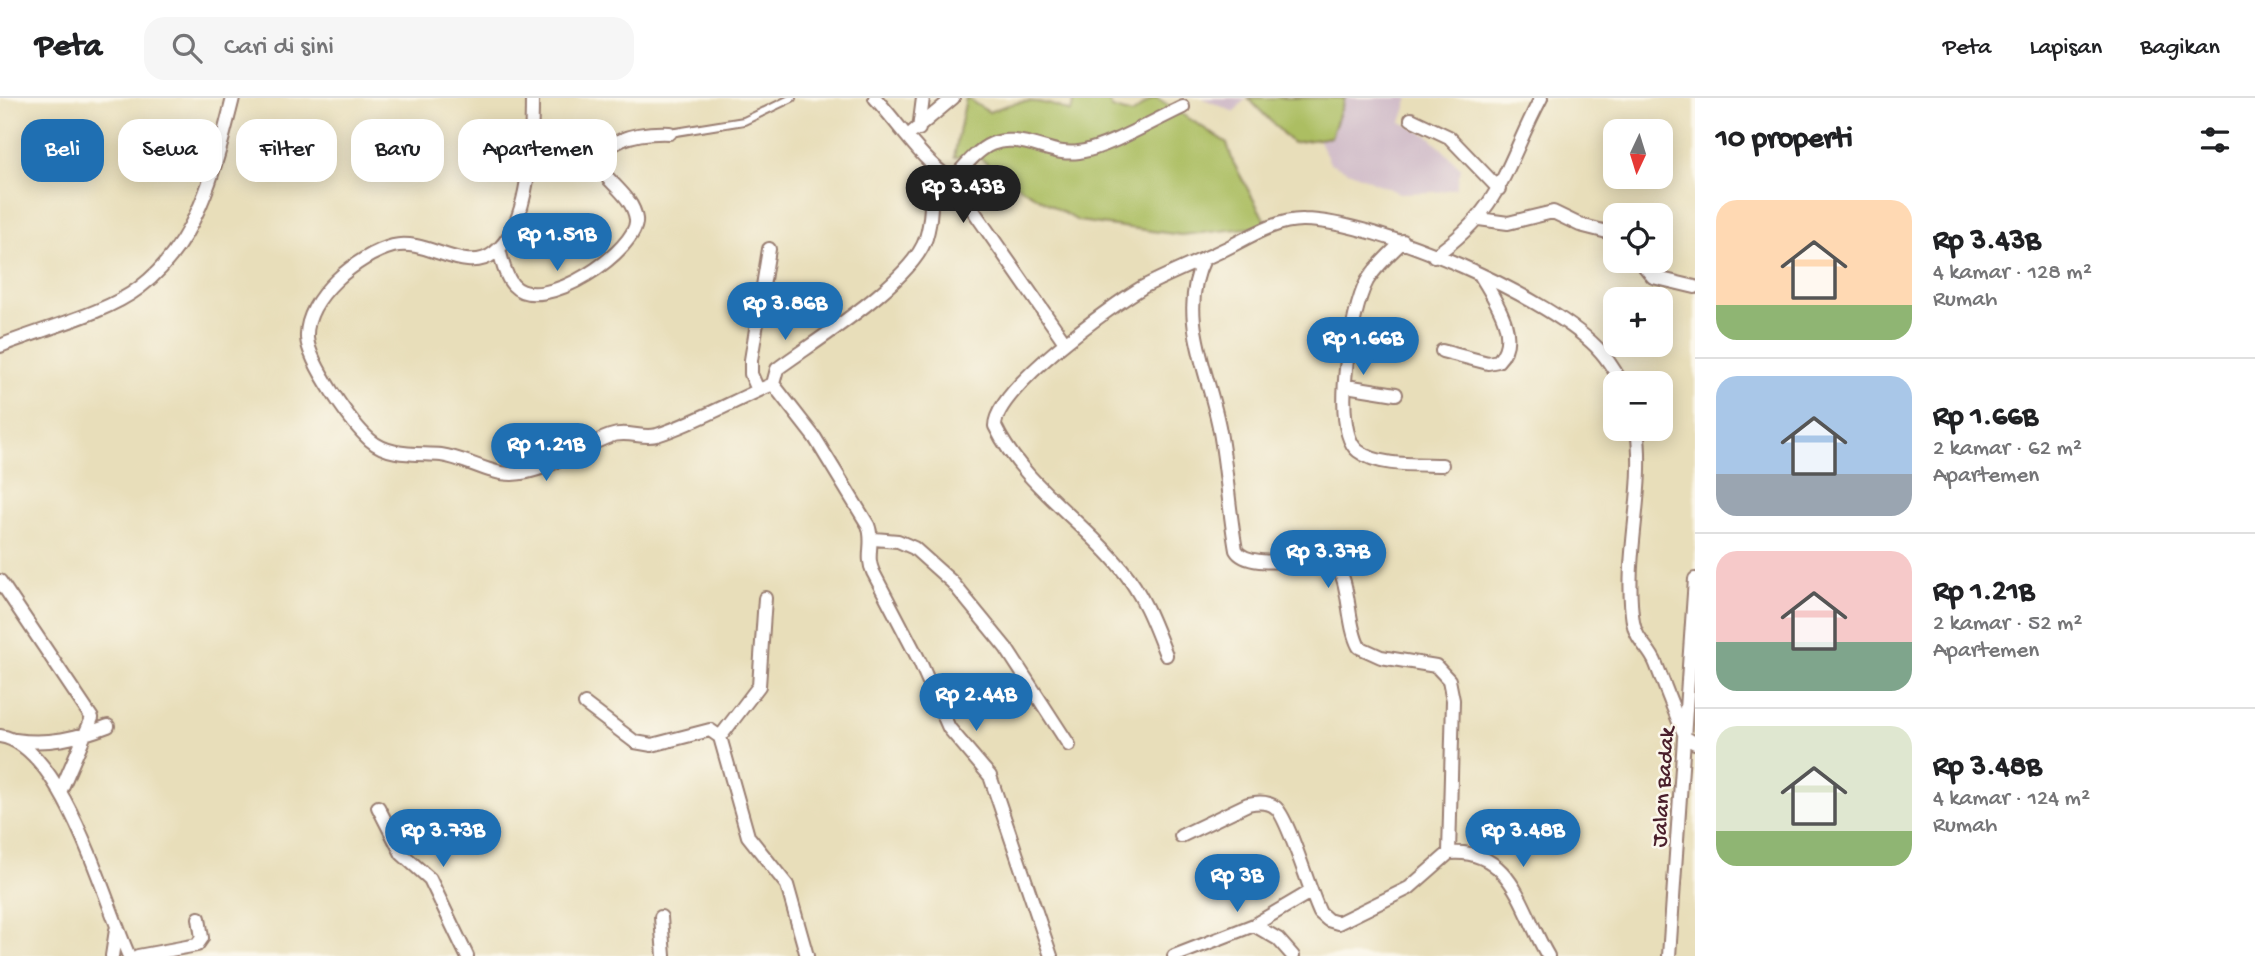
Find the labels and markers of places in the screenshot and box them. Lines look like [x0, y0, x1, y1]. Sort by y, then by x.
pin: Rp 3.43B [891, 166, 1035, 225]
pin: Rp 1.51B [485, 214, 629, 273]
pin: Rp 3.86B [713, 282, 857, 342]
pin: Rp 1.66B [1291, 317, 1435, 377]
pin: Rp 1.21B [474, 424, 618, 483]
pin: Rp 3.37B [1256, 531, 1400, 590]
pin: Rp 2.44B [904, 674, 1048, 733]
pin: Rp 3.73B [371, 810, 515, 869]
pin: Rp 3.48B [1451, 810, 1595, 869]
pin: Rp 3B [1188, 854, 1286, 914]

